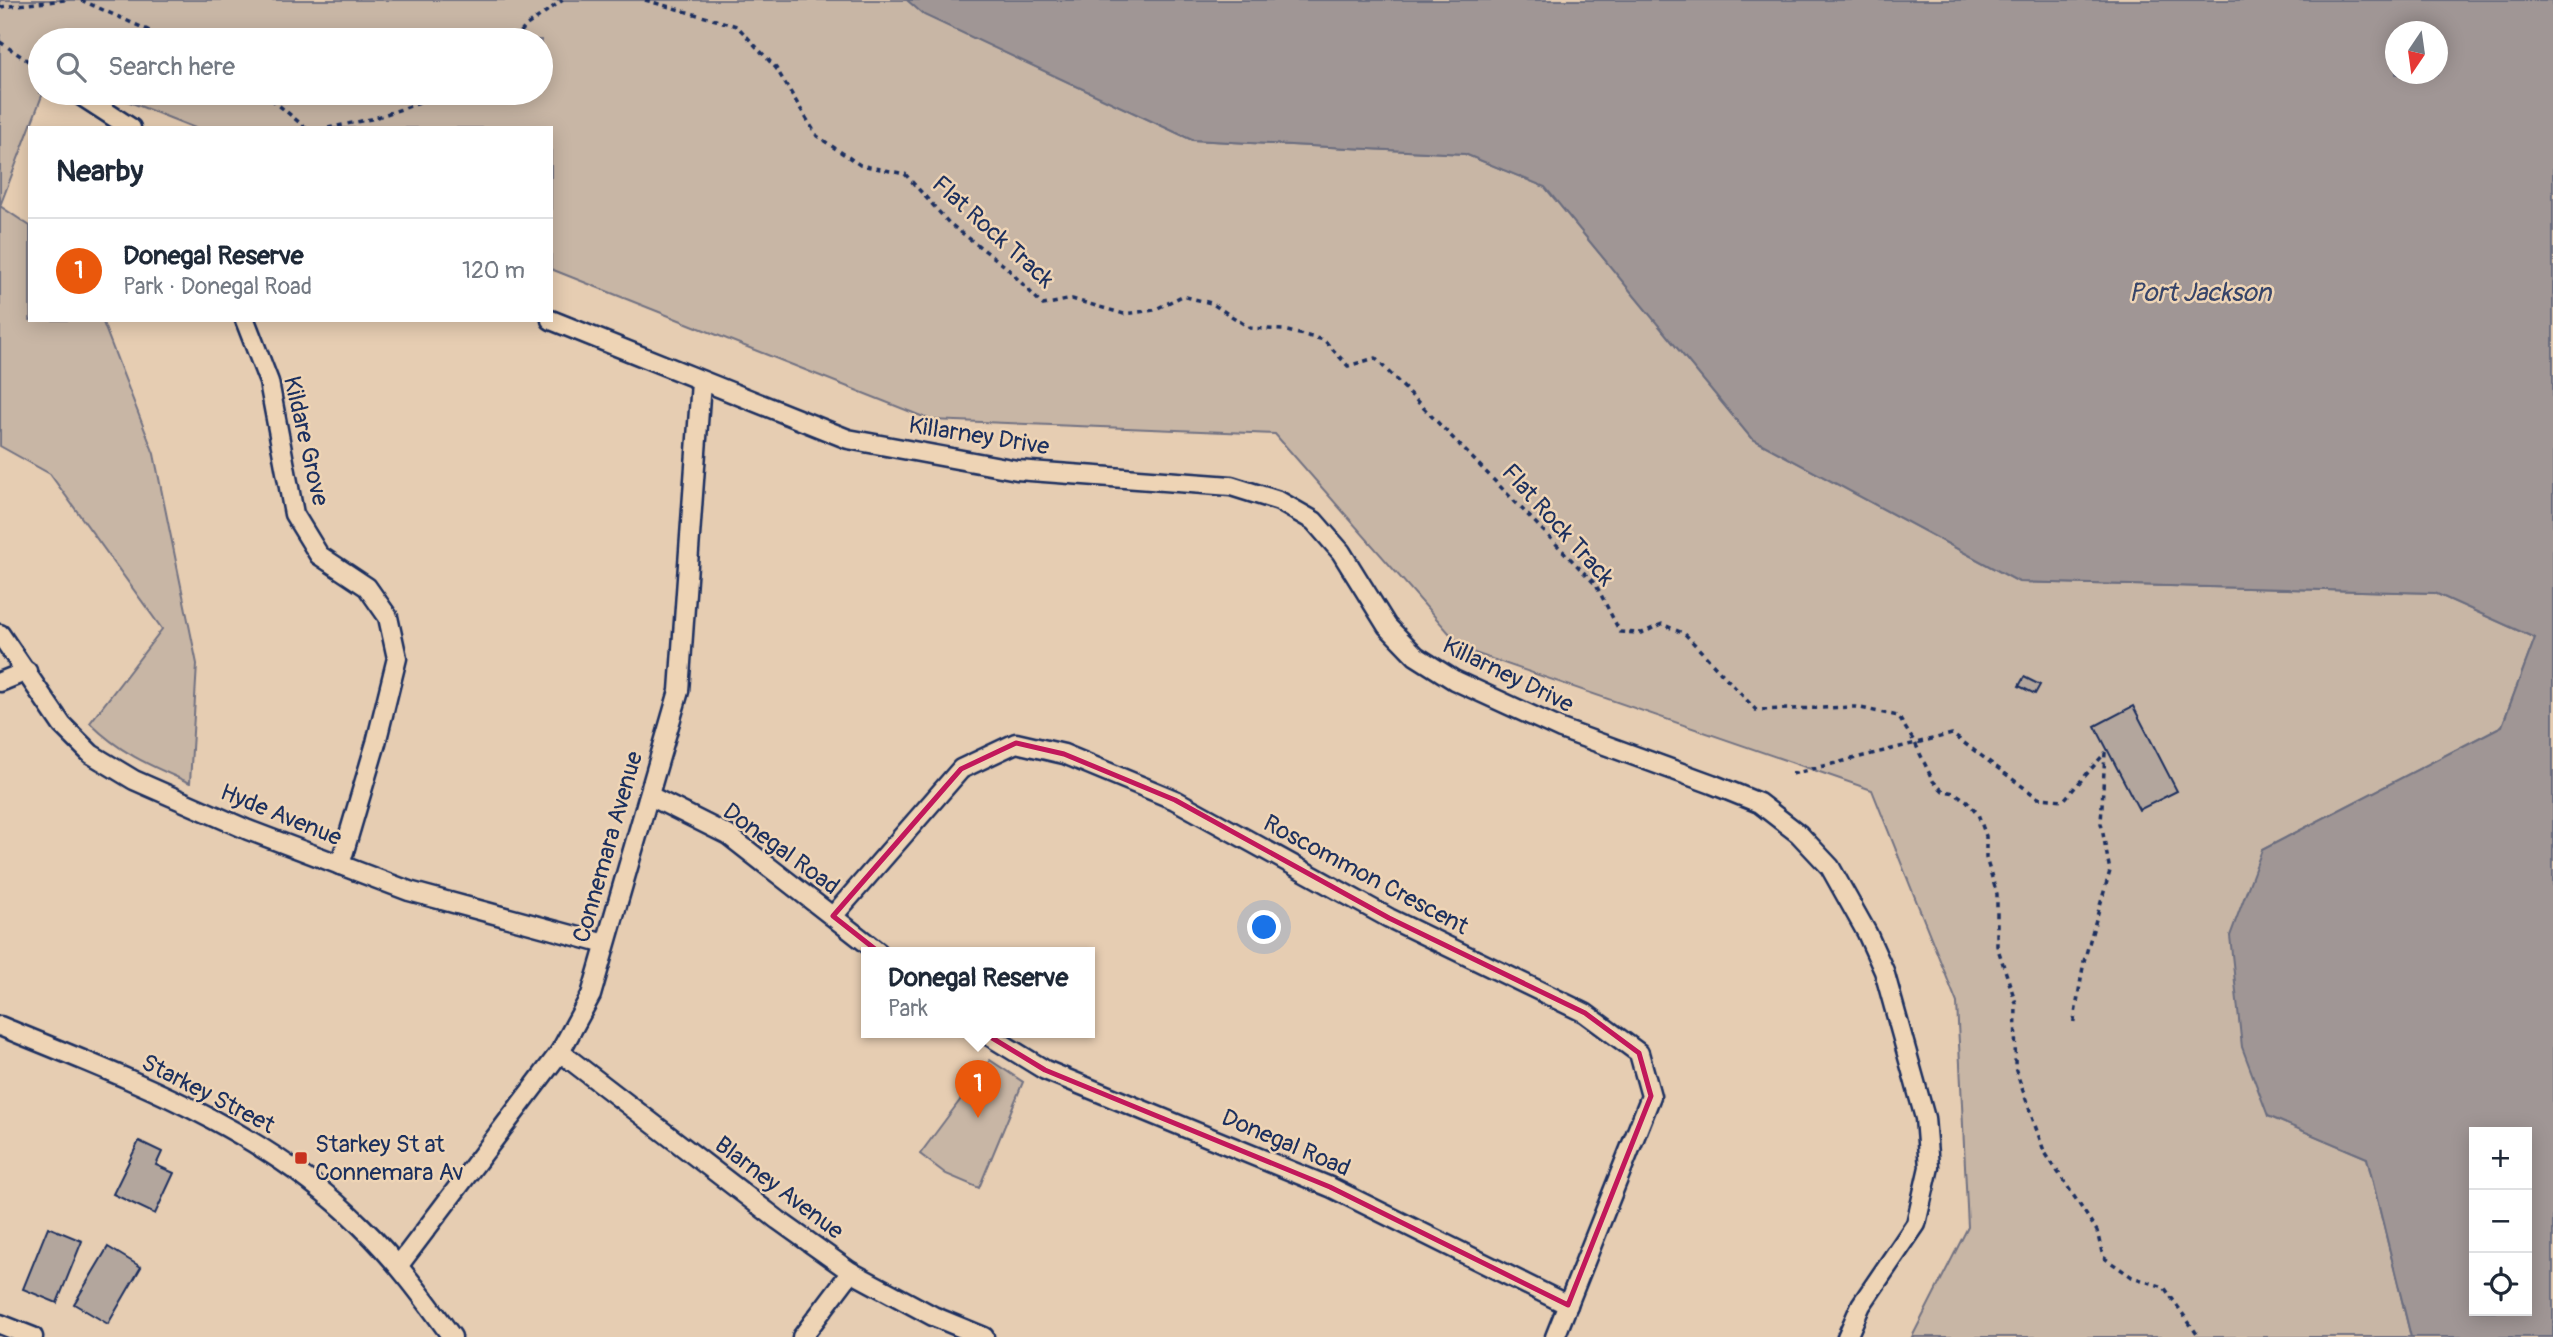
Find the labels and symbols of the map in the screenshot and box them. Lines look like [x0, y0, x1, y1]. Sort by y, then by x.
north arrow [2385, 21, 2448, 84]
street label: Flat Rock Track [926, 170, 1060, 294]
water label: Port Jackson [2129, 277, 2272, 309]
street label: Kildare Grove [277, 373, 335, 509]
street label: Killarney Drive [907, 411, 1052, 461]
street label: Flat Rock Track [1496, 458, 1620, 592]
street label: Killarney Drive [1438, 631, 1578, 719]
street label: Connemara Avenue [567, 748, 649, 946]
street label: Hyde Avenue [216, 778, 346, 853]
street label: Donegal Road [717, 797, 845, 901]
street label: Roscommon Crescent [1259, 809, 1474, 941]
your location [1247, 910, 1281, 944]
street label: Starkey Street [136, 1048, 280, 1140]
pin: 1 [955, 1060, 1001, 1118]
street label: Donegal Road [1217, 1103, 1355, 1183]
place label: Starkey St at Connemara Av [315, 1130, 464, 1187]
street label: Blarney Avenue [709, 1130, 849, 1246]
marker: Starkey St at Connemara Av [293, 1150, 309, 1166]

